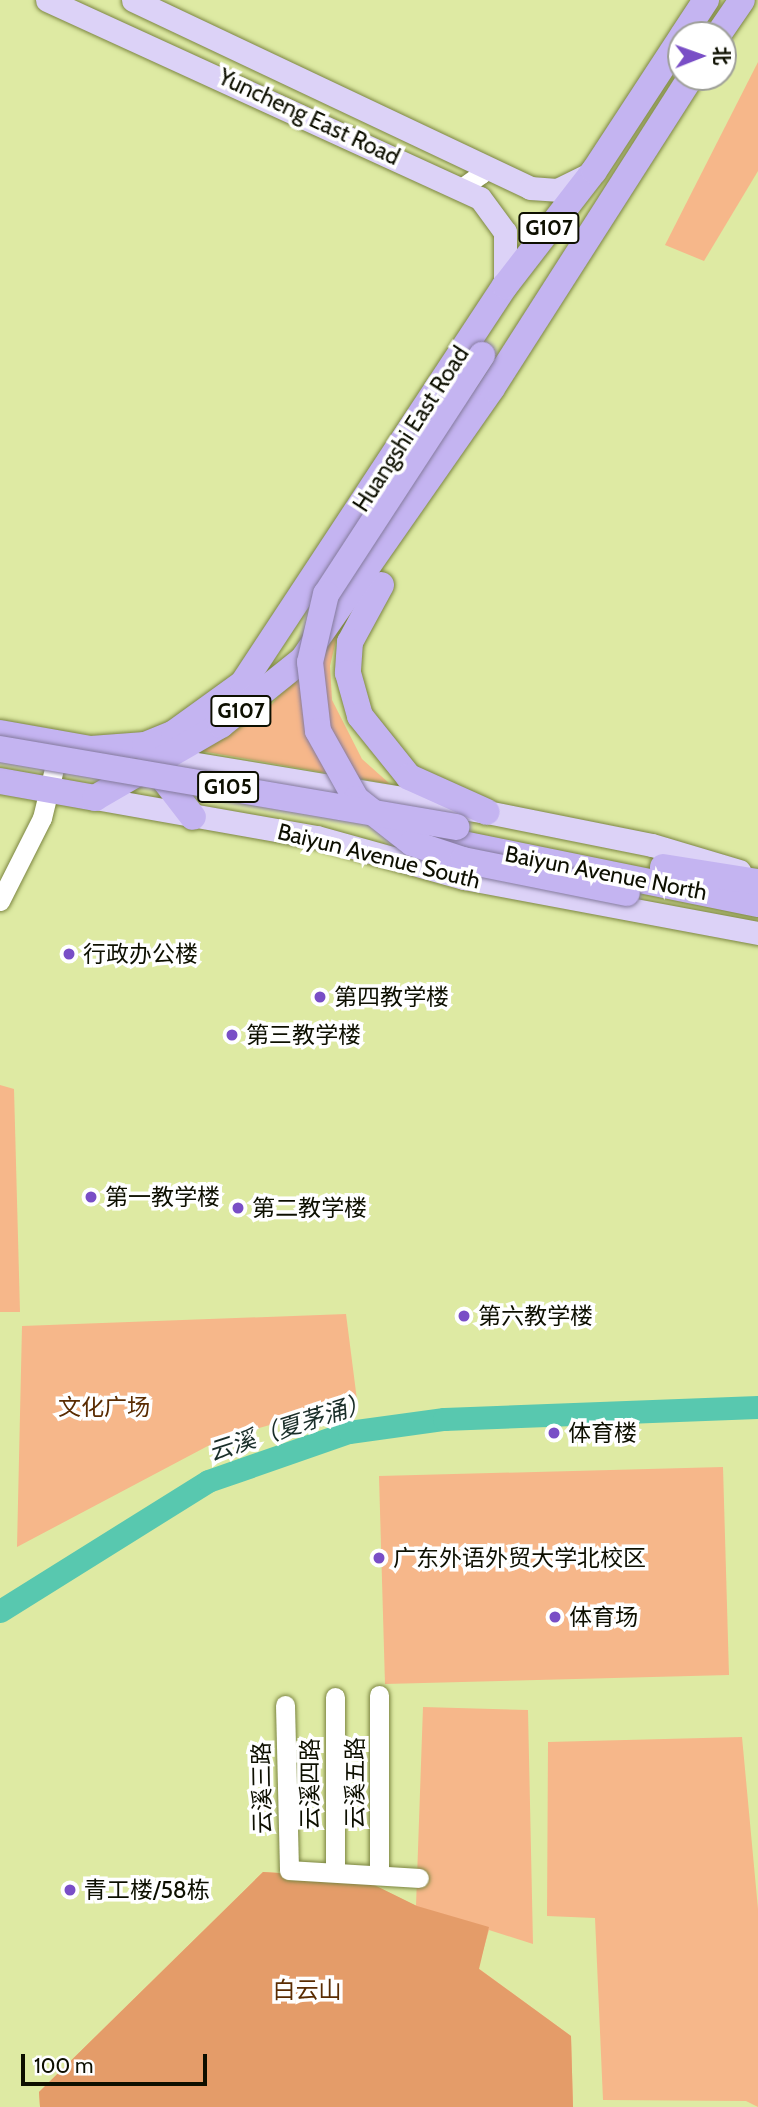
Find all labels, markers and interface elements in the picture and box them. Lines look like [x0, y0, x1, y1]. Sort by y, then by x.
north arrow [667, 21, 737, 91]
text: 北 [710, 46, 733, 65]
street label: Yuncheng East Road [214, 63, 404, 171]
road number: G107 [518, 210, 580, 246]
street label: Huangshi East Road [347, 341, 475, 517]
road number: G107 [210, 694, 272, 728]
road number: G105 [196, 770, 260, 804]
street label: Baiyun Avenue South [275, 817, 483, 895]
street label: Baiyun Avenue North [503, 840, 709, 906]
place label: 行政办公楼 [83, 940, 198, 968]
marker: 行政办公楼 [61, 946, 77, 962]
place label: 第四教学楼 [334, 983, 449, 1011]
marker: 第四教学楼 [312, 989, 328, 1005]
place label: 第三教学楼 [246, 1021, 361, 1049]
marker: 第三教学楼 [224, 1027, 240, 1043]
place label: 第一教学楼 [105, 1183, 220, 1211]
marker: 第一教学楼 [83, 1189, 99, 1205]
place label: 第二教学楼 [252, 1194, 367, 1222]
marker: 第二教学楼 [230, 1200, 246, 1216]
place label: 第六教学楼 [478, 1302, 593, 1330]
marker: 第六教学楼 [456, 1308, 472, 1324]
water label: 云溪（夏茅涌） [205, 1387, 373, 1467]
park label: 文化广场 [58, 1393, 150, 1421]
place label: 体育楼 [568, 1419, 637, 1447]
marker: 体育楼 [546, 1425, 562, 1441]
place label: 广东外语外贸大学北校区 [393, 1544, 646, 1572]
marker: 广东外语外贸大学北校区 [371, 1550, 387, 1566]
place label: 体育场 [569, 1603, 638, 1631]
marker: 体育场 [547, 1609, 563, 1625]
street label: 云溪五路 [341, 1737, 369, 1829]
street label: 云溪四路 [296, 1738, 324, 1830]
street label: 云溪三路 [247, 1742, 277, 1834]
place label: 青工楼/58栋 [84, 1876, 210, 1904]
marker: 青工楼/58栋 [62, 1882, 78, 1898]
park label: 白云山 [273, 1976, 341, 2004]
scale bar [24, 2040, 210, 2084]
text: 100 m [34, 2053, 93, 2078]

